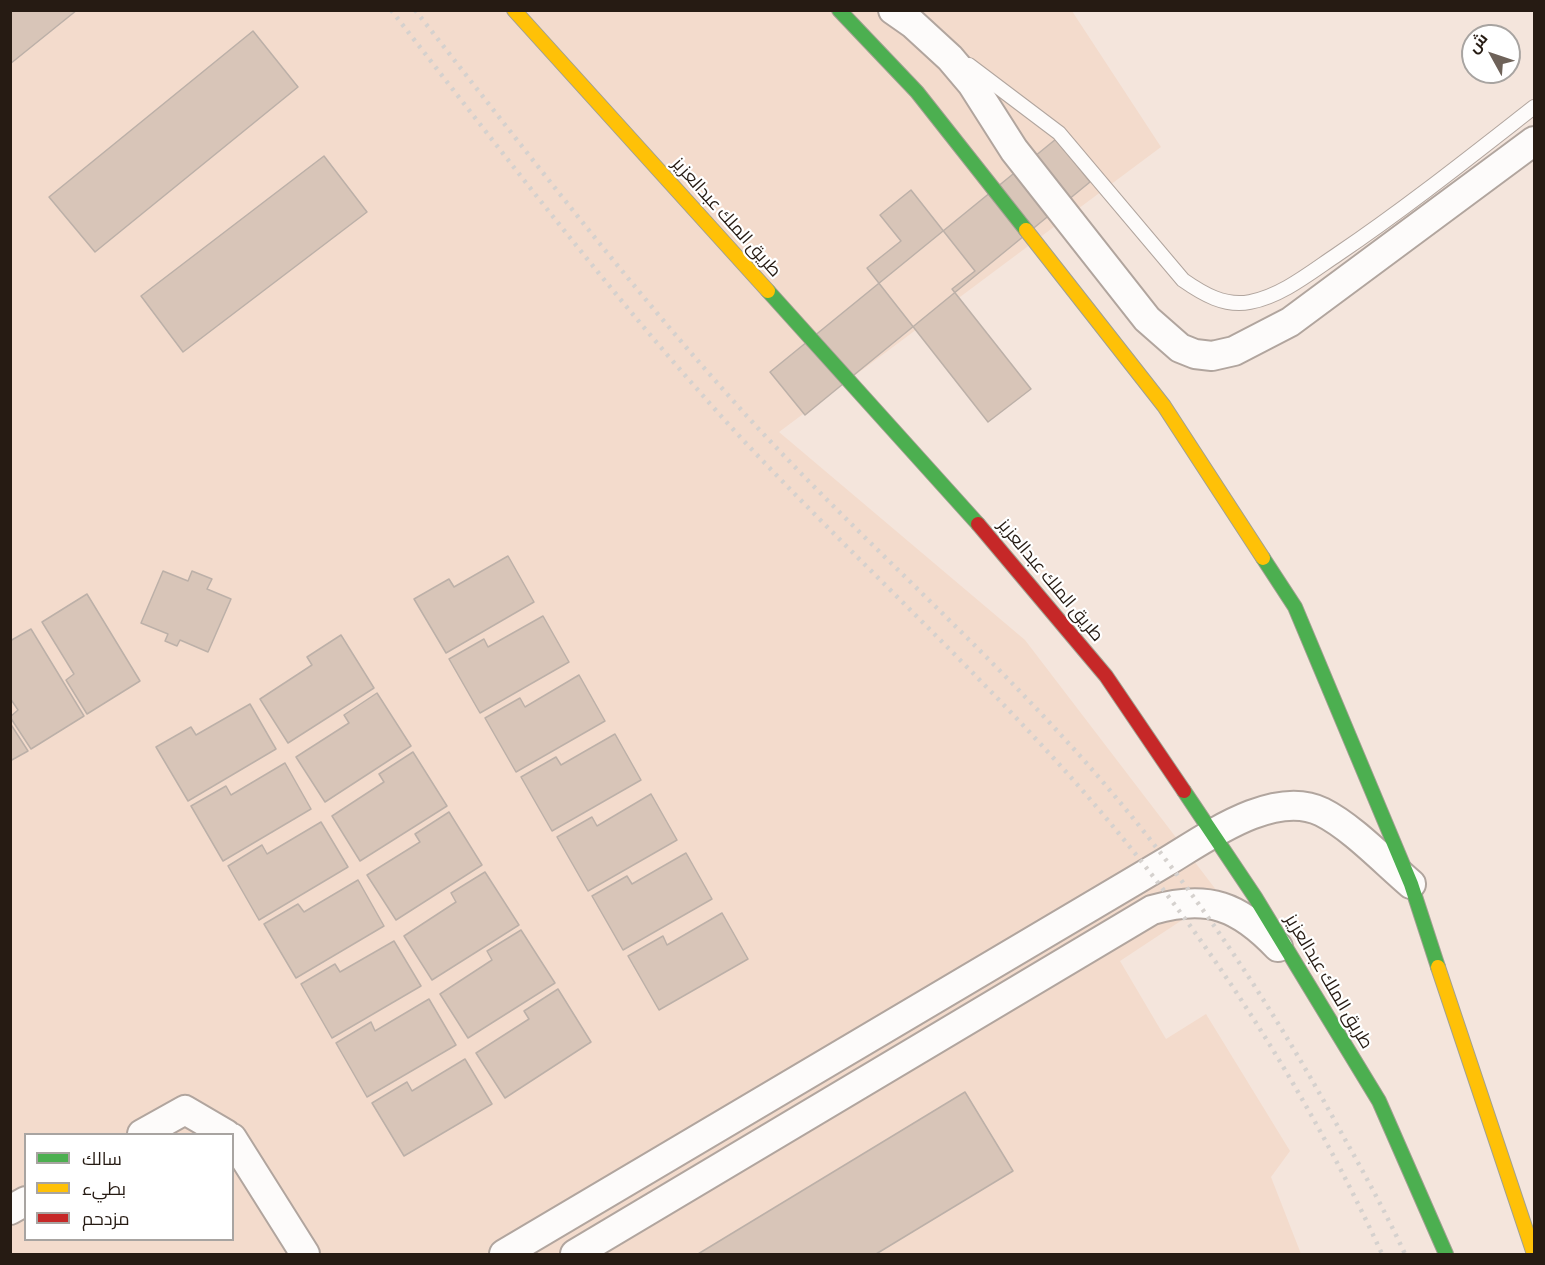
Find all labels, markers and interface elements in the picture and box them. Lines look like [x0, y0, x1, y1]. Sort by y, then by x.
north arrow [1461, 24, 1521, 84]
text: ش [1464, 29, 1492, 57]
street label: طريق الملك عبدالعزيز [667, 154, 785, 282]
street label: طريق الملك عبدالعزيز [993, 515, 1107, 647]
street label: طريق الملك عبدالعزيز [1279, 911, 1377, 1053]
legend [24, 1133, 234, 1241]
text: سالك [82, 1149, 122, 1170]
text: بطيء [82, 1179, 126, 1200]
text: مزدحم [82, 1209, 130, 1230]

